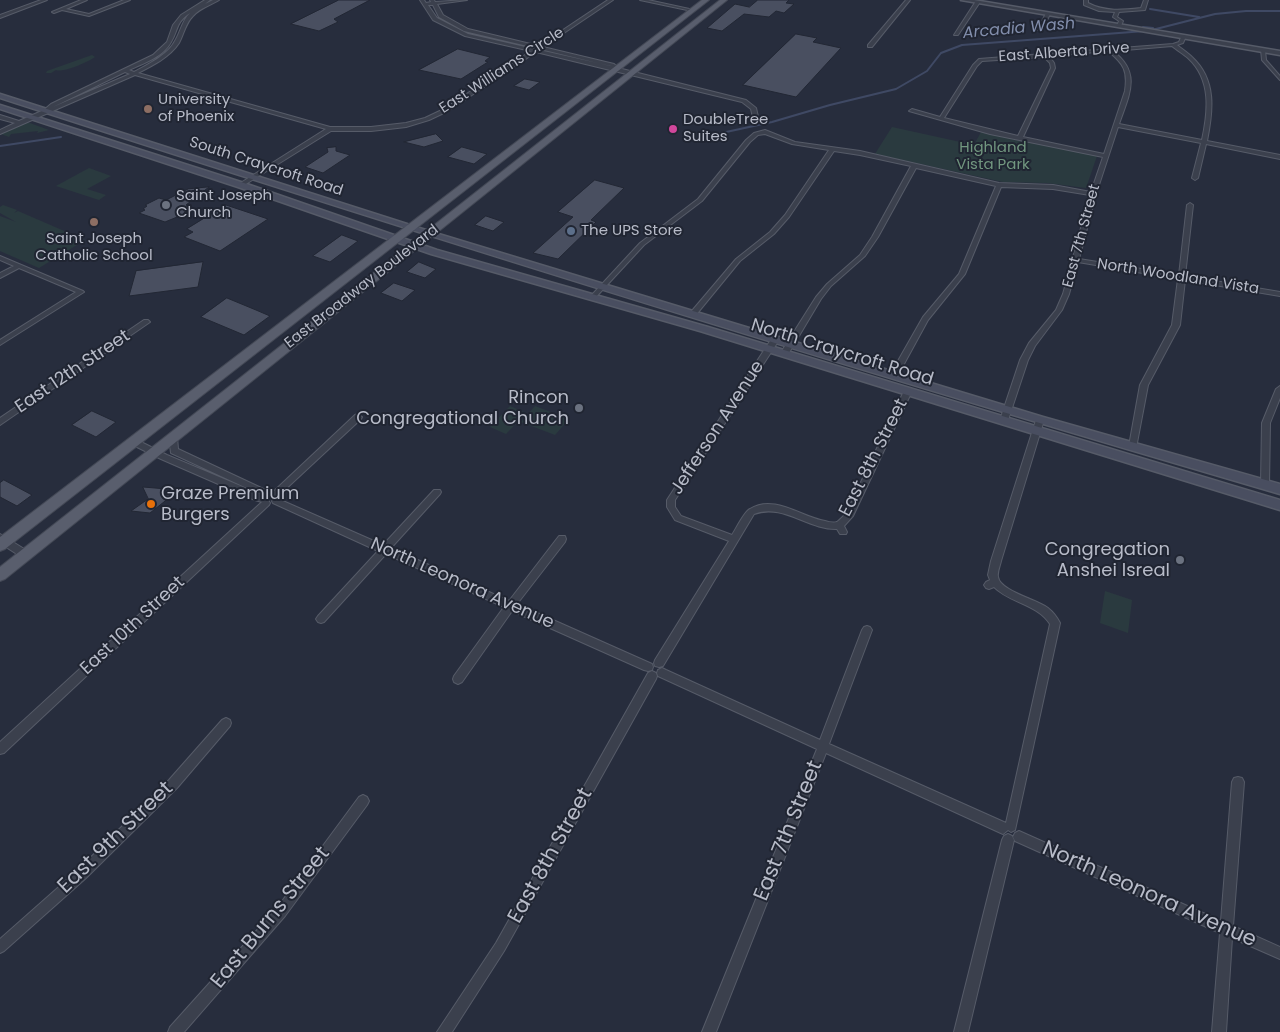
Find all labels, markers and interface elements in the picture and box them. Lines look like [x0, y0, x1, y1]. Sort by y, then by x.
water label: Arcadia Wash [962, 15, 1076, 43]
street label: East Williams Circle [436, 24, 568, 118]
street label: East Alberta Drive [998, 39, 1130, 67]
place label: University of Phoenix [158, 91, 234, 126]
marker: University of Phoenix [142, 103, 154, 115]
place label: DoubleTree Suites [683, 111, 768, 146]
marker: DoubleTree Suites [667, 123, 679, 135]
street label: South Craycroft Road [187, 134, 345, 200]
park label: Highland Vista Park [956, 139, 1030, 174]
street label: East 7th Street [1060, 182, 1104, 290]
place label: Saint Joseph Church [176, 187, 272, 222]
marker: Saint Joseph Church [160, 199, 172, 211]
marker: Saint Joseph Catholic School [88, 216, 100, 228]
street label: East Broadway Boulevard [281, 221, 443, 353]
place label: The UPS Store [581, 222, 682, 240]
marker: The UPS Store [565, 225, 577, 237]
place label: Saint Joseph Catholic School [35, 230, 153, 265]
street label: North Woodland Vista [1096, 255, 1260, 299]
street label: North Craycroft Road [748, 315, 936, 391]
street label: East 12th Street [11, 326, 135, 418]
street label: Jefferson Avenue [667, 357, 769, 499]
place label: Rincon Congregational Church [356, 387, 569, 429]
street label: East 8th Street [835, 396, 913, 520]
marker: Rincon Congregational Church [573, 402, 585, 414]
place label: Graze Premium Burgers [161, 483, 299, 526]
marker: Graze Premium Burgers [145, 498, 157, 510]
street label: North Leonora Avenue [367, 534, 557, 634]
place label: Congregation Anshei Isreal [1045, 539, 1170, 582]
marker: Congregation Anshei Isreal [1174, 554, 1186, 566]
street label: East 10th Street [76, 572, 190, 680]
street label: East 7th Street [749, 757, 829, 905]
street label: East 9th Street [53, 777, 179, 899]
street label: East 8th Street [503, 784, 599, 928]
street label: North Leonora Avenue [1038, 836, 1260, 954]
street label: East Burns Street [206, 842, 336, 994]

